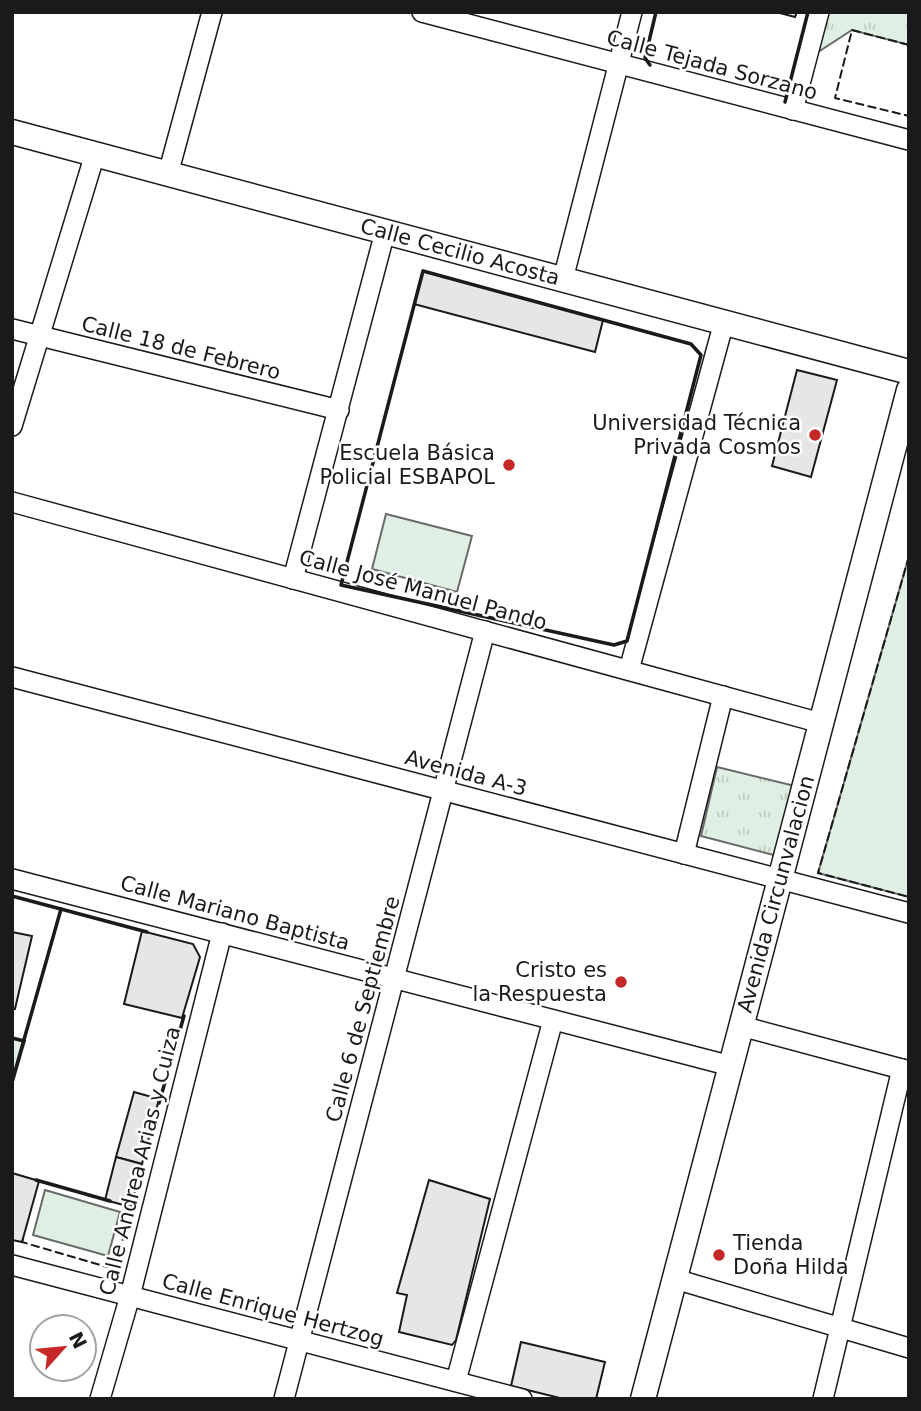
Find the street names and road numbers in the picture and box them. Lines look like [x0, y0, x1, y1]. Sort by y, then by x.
street label: Calle Tejada Sorzano [604, 25, 820, 105]
street label: Calle Cecilio Acosta [358, 214, 562, 290]
street label: Calle 18 de Febrero [79, 312, 283, 384]
street label: Calle José Manuel Pando [296, 545, 550, 635]
street label: Avenida A-3 [402, 745, 530, 801]
street label: Avenida Circunvalacion [733, 773, 819, 1015]
street label: Calle Mariano Baptista [118, 871, 352, 955]
street label: Calle 6 de Septiembre [321, 893, 405, 1125]
street label: Calle Andrea Arias y Cuiza [95, 1024, 185, 1298]
street label: Calle Enrique Hertzog [159, 1269, 387, 1351]

